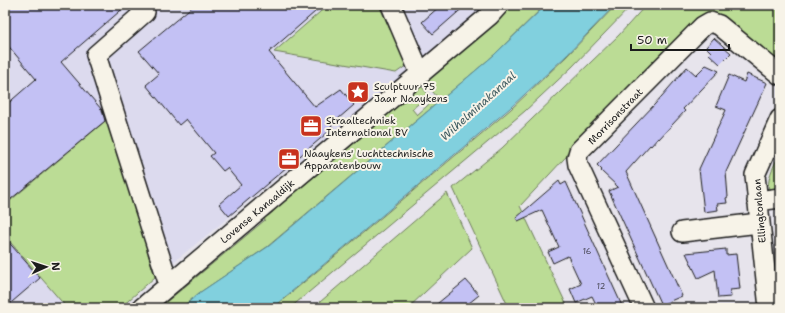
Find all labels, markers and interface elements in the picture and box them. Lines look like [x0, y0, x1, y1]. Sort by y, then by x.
scale bar [631, 26, 729, 52]
text: 50 m [637, 32, 667, 48]
water label: Wilhelminakanaal [437, 68, 520, 144]
place icon: Sculptuur 75 Jaar Naaykens [345, 79, 371, 105]
place label: Sculptuur 75 Jaar Naaykens [374, 80, 448, 105]
street label: Morrisonstraat [585, 85, 646, 147]
office icon: Straaltechniek International BV [298, 113, 324, 139]
place label: Straaltechniek International BV [326, 114, 408, 139]
office icon: Naaykens' Luchttechnische Apparatenbouw [276, 146, 302, 172]
place label: Naaykens' Luchttechnische Apparatenbouw [304, 147, 434, 172]
street label: Lovense Kanaaldijk [217, 176, 297, 246]
street label: Ellingtonlaan [750, 178, 769, 244]
house number: 16 [583, 246, 592, 257]
north arrow [26, 247, 66, 287]
text: N [48, 262, 63, 272]
house number: 12 [597, 281, 606, 292]

